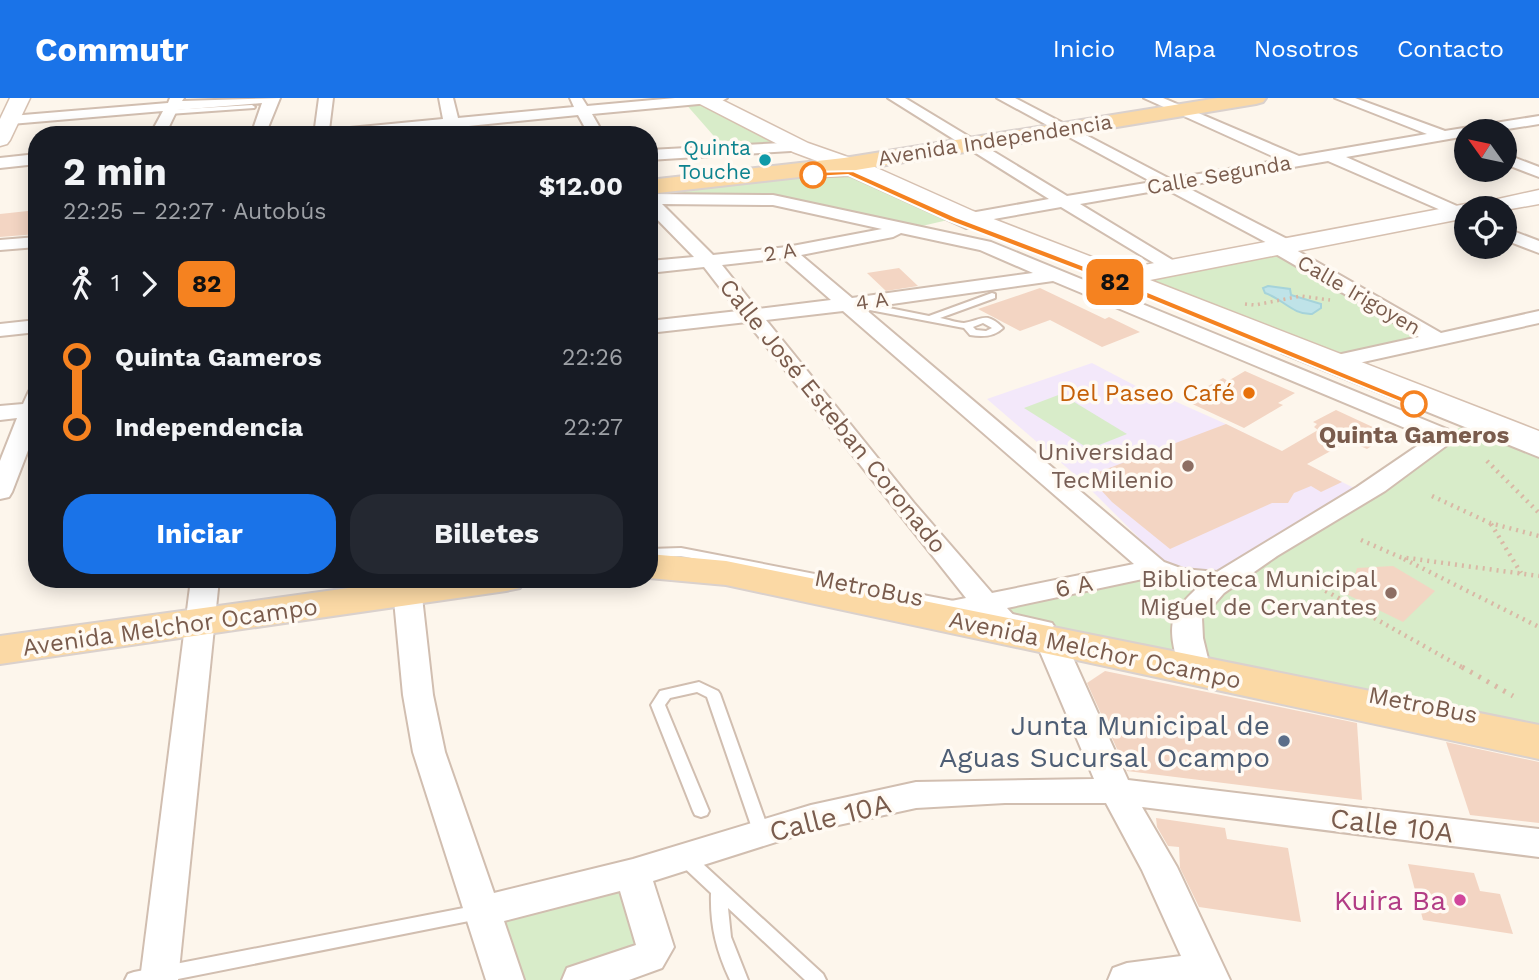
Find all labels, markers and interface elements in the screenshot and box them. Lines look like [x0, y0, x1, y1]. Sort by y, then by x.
text: Commutr [35, 30, 188, 69]
text: Inicio [1053, 35, 1115, 63]
text: Mapa [1153, 35, 1216, 63]
text: Nosotros [1254, 35, 1359, 63]
text: Contacto [1397, 35, 1504, 63]
street label: Avenida Independencia [876, 109, 1114, 170]
north arrow [1454, 119, 1517, 182]
map controls [1454, 119, 1517, 259]
place label: Quinta Touche [678, 135, 751, 184]
street label: Calle Segunda [1145, 149, 1293, 200]
text: 2 min [63, 150, 167, 194]
marker: Quinta Touche [757, 152, 773, 168]
unlabelled marker [800, 162, 826, 188]
text: $12.00 [539, 171, 623, 201]
button: locate [1454, 196, 1517, 259]
text: 22:25 – 22:27 · Autobús [63, 198, 326, 225]
street label: 2 A [762, 237, 798, 266]
street label: Calle Irigoyen [1293, 249, 1425, 340]
line badge: 82 [1084, 259, 1146, 305]
icon: walk [63, 265, 101, 303]
icon: forward [130, 265, 168, 303]
text: 82 [1100, 268, 1130, 296]
text: 1 [111, 270, 120, 297]
text: 82 [192, 270, 221, 298]
street label: Calle José Esteban Coronado [714, 273, 952, 559]
street label: 4 A [854, 286, 890, 315]
text: Quinta Gameros [115, 342, 322, 372]
text: 22:26 [562, 344, 623, 371]
place label: Del Paseo Café [1059, 379, 1235, 407]
marker: Del Paseo Café [1241, 385, 1257, 401]
marker: Quinta Gameros [1401, 391, 1427, 417]
text: Independencia [115, 412, 303, 442]
text: 22:27 [564, 414, 623, 441]
place label: Quinta Gameros [1319, 421, 1510, 449]
place label: Universidad TecMilenio [1038, 438, 1174, 494]
marker: Universidad TecMilenio [1180, 458, 1196, 474]
button: Iniciar [63, 494, 336, 574]
button: Billetes [350, 494, 623, 574]
street label: MetroBus [812, 564, 926, 612]
place label: Biblioteca Municipal Miguel de Cervantes [1140, 565, 1378, 621]
street label: 6 A [1053, 569, 1095, 603]
marker: Biblioteca Municipal Miguel de Cervantes [1383, 585, 1399, 601]
street label: Avenida Melchor Ocampo [21, 592, 319, 662]
street label: Avenida Melchor Ocampo [946, 605, 1244, 695]
street label: MetroBus [1366, 681, 1480, 729]
place label: Junta Municipal de Aguas Sucursal Ocampo [939, 709, 1270, 774]
marker: Junta Municipal de Aguas Sucursal Ocampo [1276, 733, 1292, 749]
street label: Calle 10A [766, 786, 894, 849]
street label: Calle 10A [1328, 802, 1456, 849]
place label: Kuira Ba [1334, 884, 1446, 917]
marker: Kuira Ba [1452, 892, 1468, 908]

